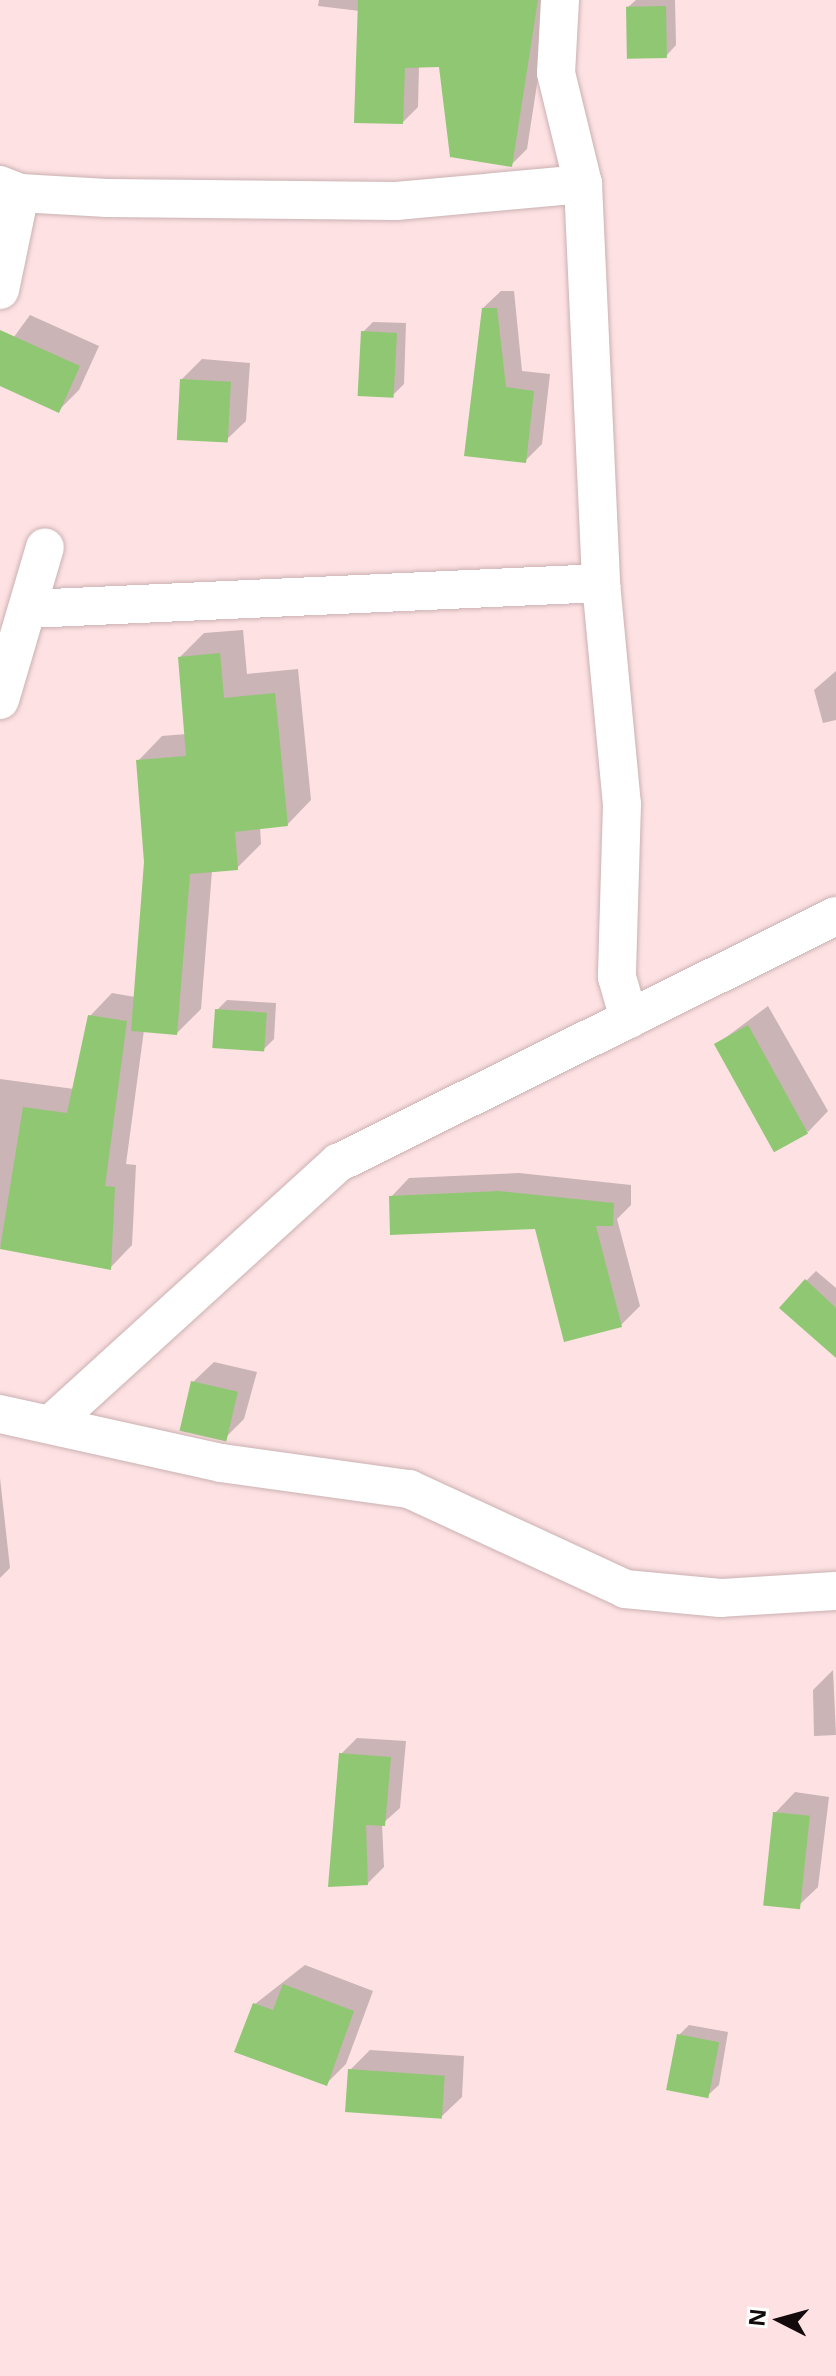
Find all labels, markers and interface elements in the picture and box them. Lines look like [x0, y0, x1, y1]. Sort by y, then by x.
north arrow [740, 2280, 820, 2360]
text: N [740, 2307, 772, 2328]

